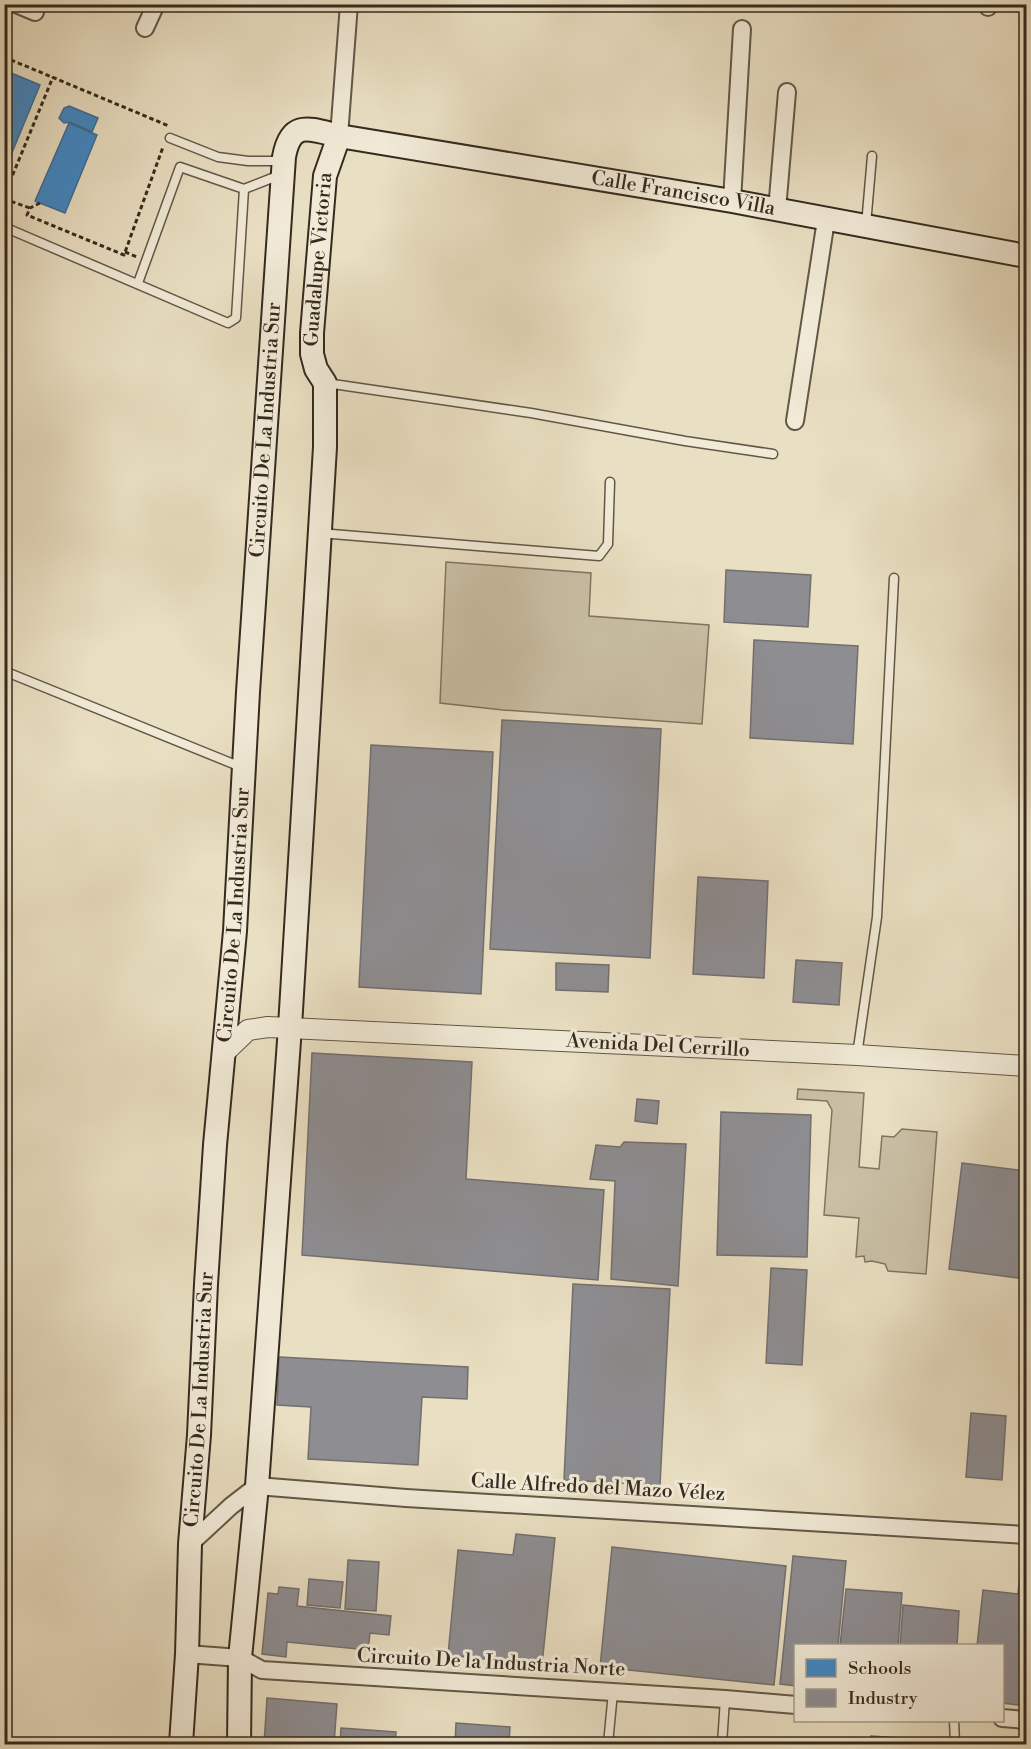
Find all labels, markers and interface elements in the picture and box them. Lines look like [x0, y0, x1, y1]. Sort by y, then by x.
street label: Calle Francisco Villa [589, 165, 778, 222]
street label: Guadalupe Victoria [300, 171, 338, 347]
street label: Circuito De La Industria Sur [245, 301, 287, 558]
street label: Circuito De La Industria Sur [212, 786, 255, 1044]
street label: Avenida Del Cerrillo [565, 1029, 750, 1063]
street label: Circuito De La Industria Sur [179, 1271, 219, 1528]
street label: Calle Alfredo del Mazo Vélez [470, 1469, 726, 1507]
street label: Circuito De la Industria Norte [356, 1643, 626, 1683]
legend [794, 1644, 1004, 1722]
text: Schools [848, 1657, 912, 1680]
text: Industry [848, 1687, 918, 1710]

